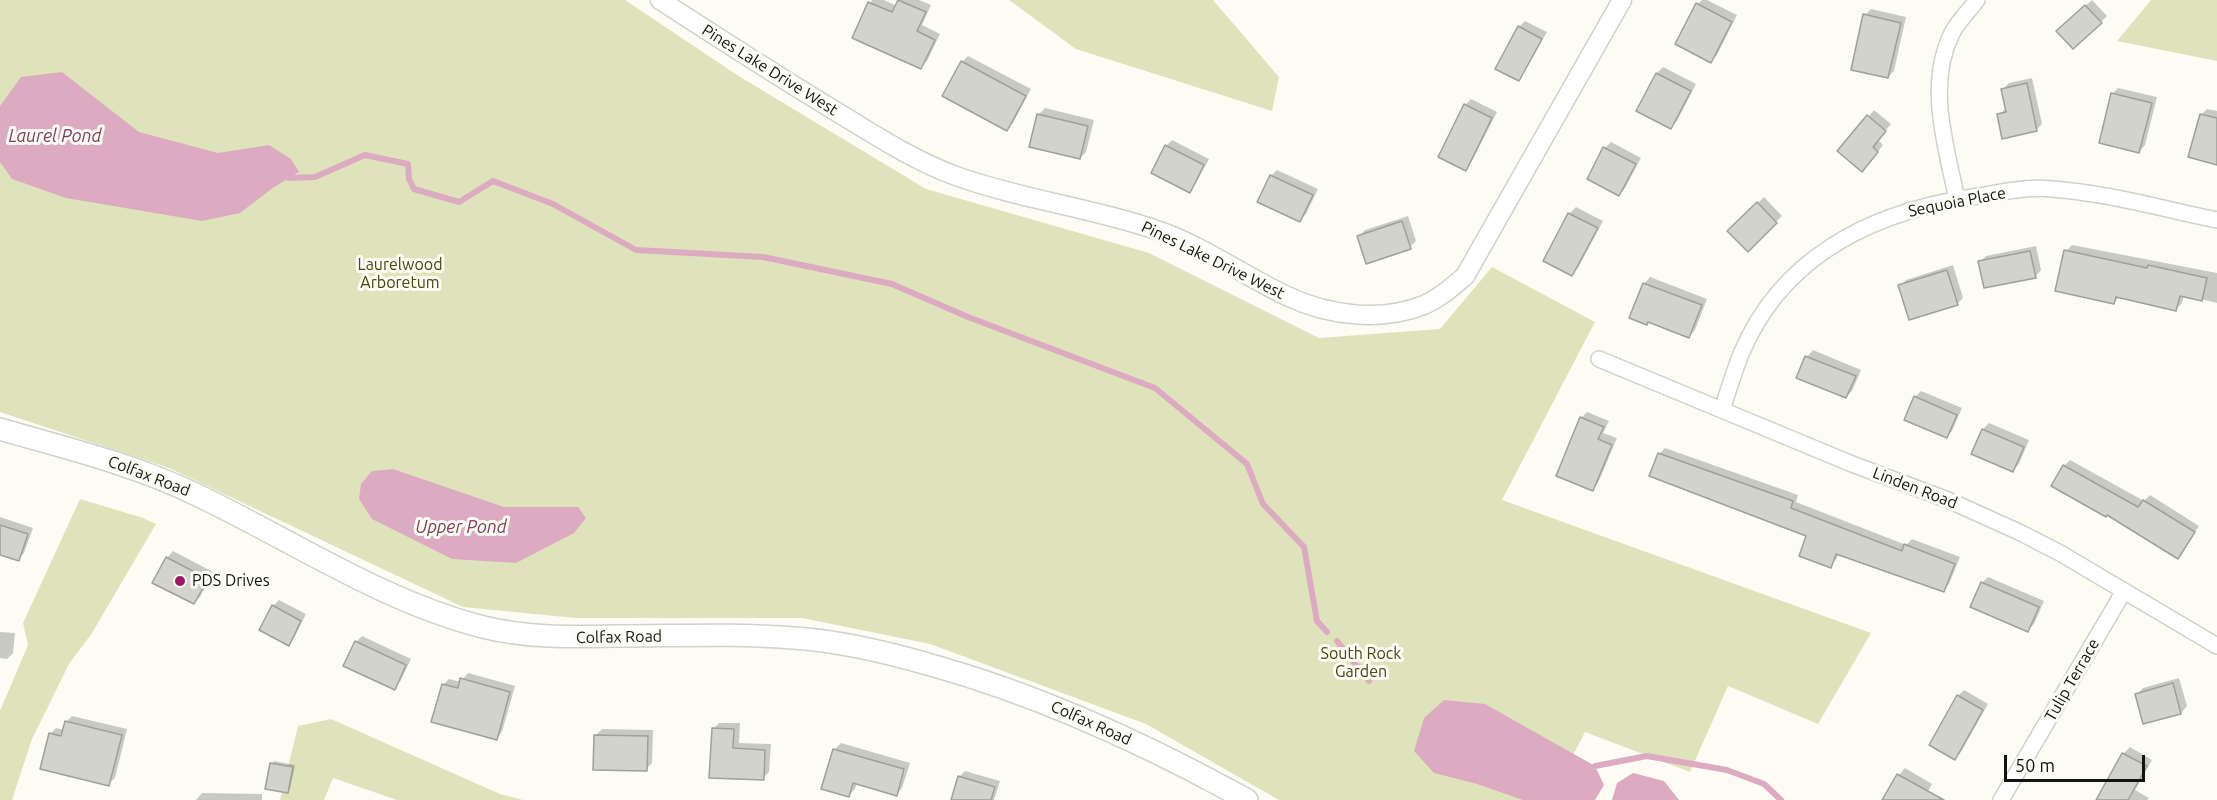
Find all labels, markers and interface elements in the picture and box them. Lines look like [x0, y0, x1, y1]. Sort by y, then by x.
street label: Pines Lake Drive West [698, 20, 842, 120]
water label: Laurel Pond [8, 125, 102, 147]
street label: Sequoia Place [1907, 183, 2007, 221]
street label: Pines Lake Drive West [1138, 217, 1288, 303]
park label: Laurelwood Arboretum [357, 255, 443, 293]
street label: Colfax Road [105, 452, 193, 500]
street label: Linden Road [1870, 463, 1960, 513]
water label: Upper Pond [415, 516, 507, 538]
place label: PDS Drives [192, 571, 270, 591]
marker: PDS Drives [173, 574, 187, 588]
street label: Colfax Road [576, 627, 662, 647]
street label: Tulip Terrace [2041, 635, 2103, 725]
park label: South Rock Garden [1321, 644, 1401, 682]
street label: Colfax Road [1048, 697, 1134, 749]
scale bar [2007, 743, 2148, 781]
text: 50 m [2015, 755, 2055, 775]

